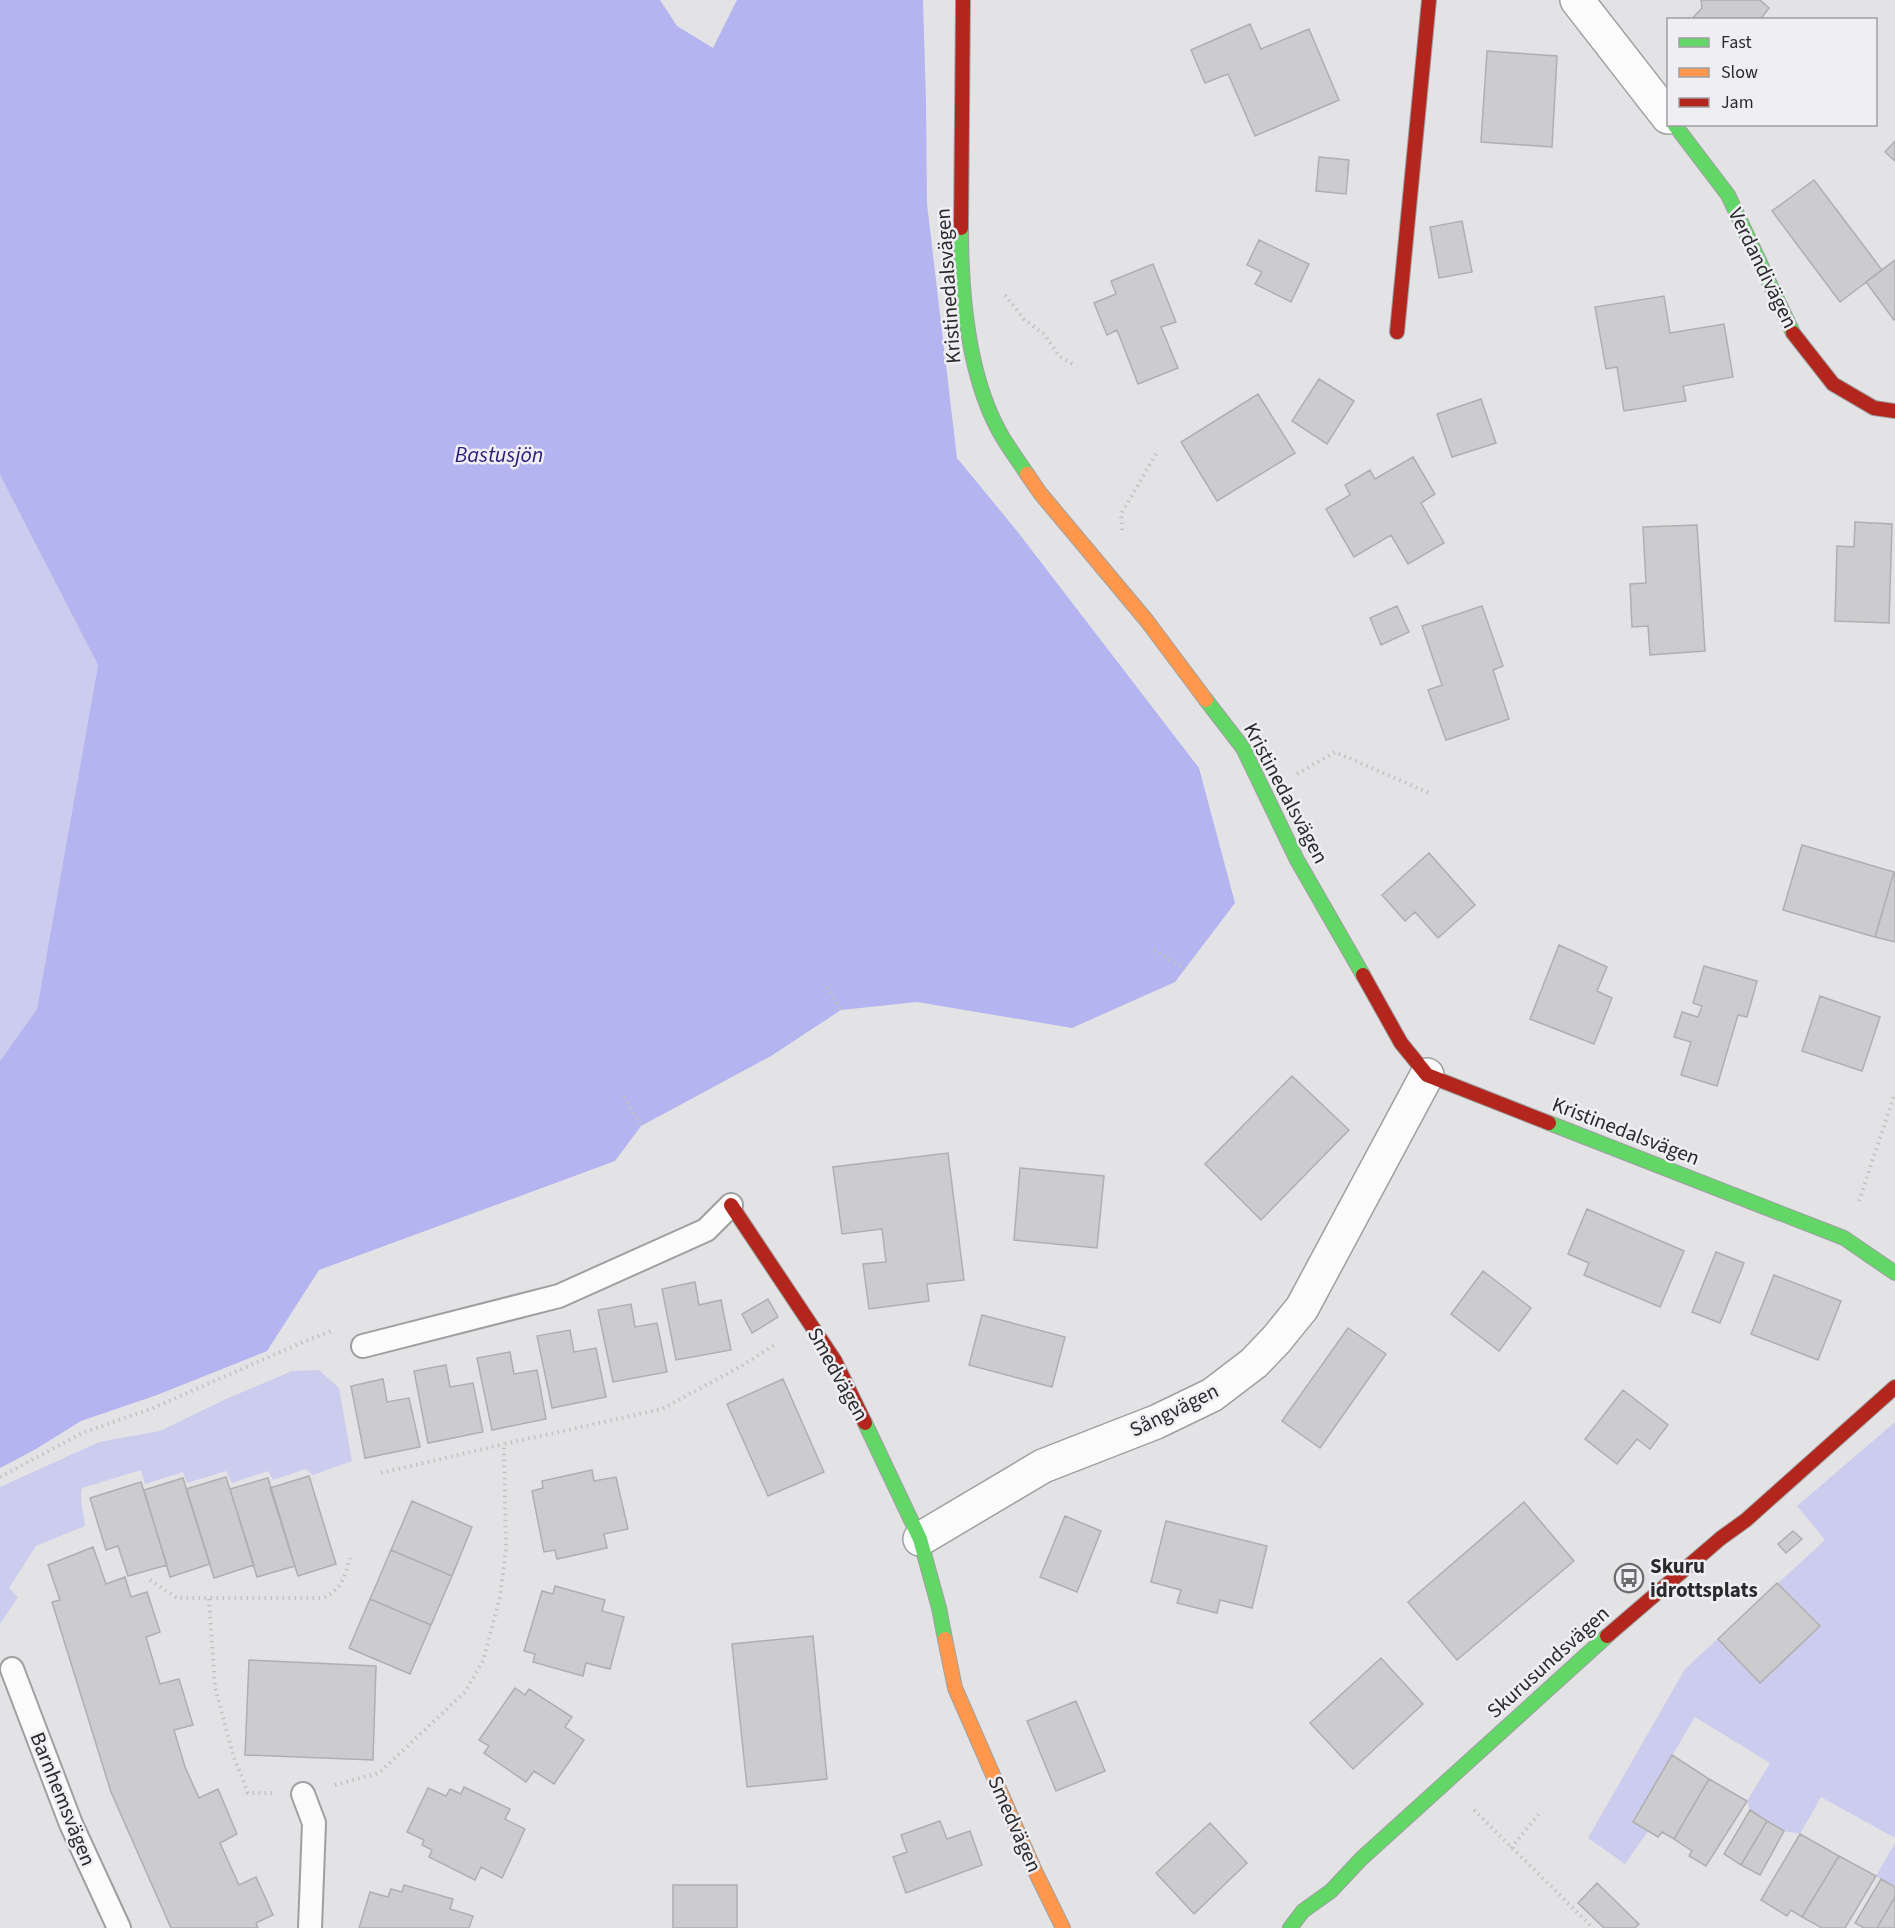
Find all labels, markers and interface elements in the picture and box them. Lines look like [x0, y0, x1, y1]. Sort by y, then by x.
legend [1667, 18, 1877, 126]
text: Fast [1721, 30, 1752, 55]
text: Slow [1721, 60, 1758, 85]
text: Jam [1721, 90, 1754, 115]
street label: Verdandivägen [1721, 203, 1805, 333]
street label: Kristinedalsvägen [928, 207, 968, 365]
water label: Bastusjön [455, 439, 543, 471]
street label: Kristinedalsvägen [1236, 717, 1336, 869]
street label: Kristinedalsvägen [1548, 1089, 1704, 1173]
street label: Smedvägen [800, 1322, 876, 1426]
street label: Sångvägen [1124, 1375, 1224, 1445]
place label: Skuru idrottsplats [1650, 1551, 1758, 1605]
bus stop icon: Skuru idrottsplats [1613, 1562, 1645, 1594]
street label: Skurusundsvägen [1480, 1599, 1616, 1725]
street label: Barnhemsvägen [23, 1728, 103, 1870]
street label: Smedvägen [980, 1771, 1050, 1877]

